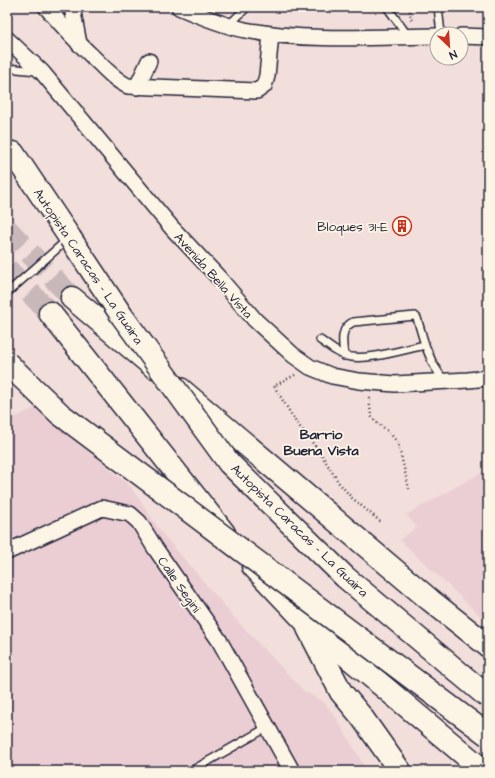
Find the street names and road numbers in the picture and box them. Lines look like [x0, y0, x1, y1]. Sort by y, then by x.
street label: Autopista Caracas - La Guaira [29, 185, 147, 348]
street label: Avenida Bella Vista [170, 229, 257, 323]
street label: Autopista Caracas - La Guaira [227, 460, 372, 602]
street label: Calle Segini [152, 553, 205, 617]

